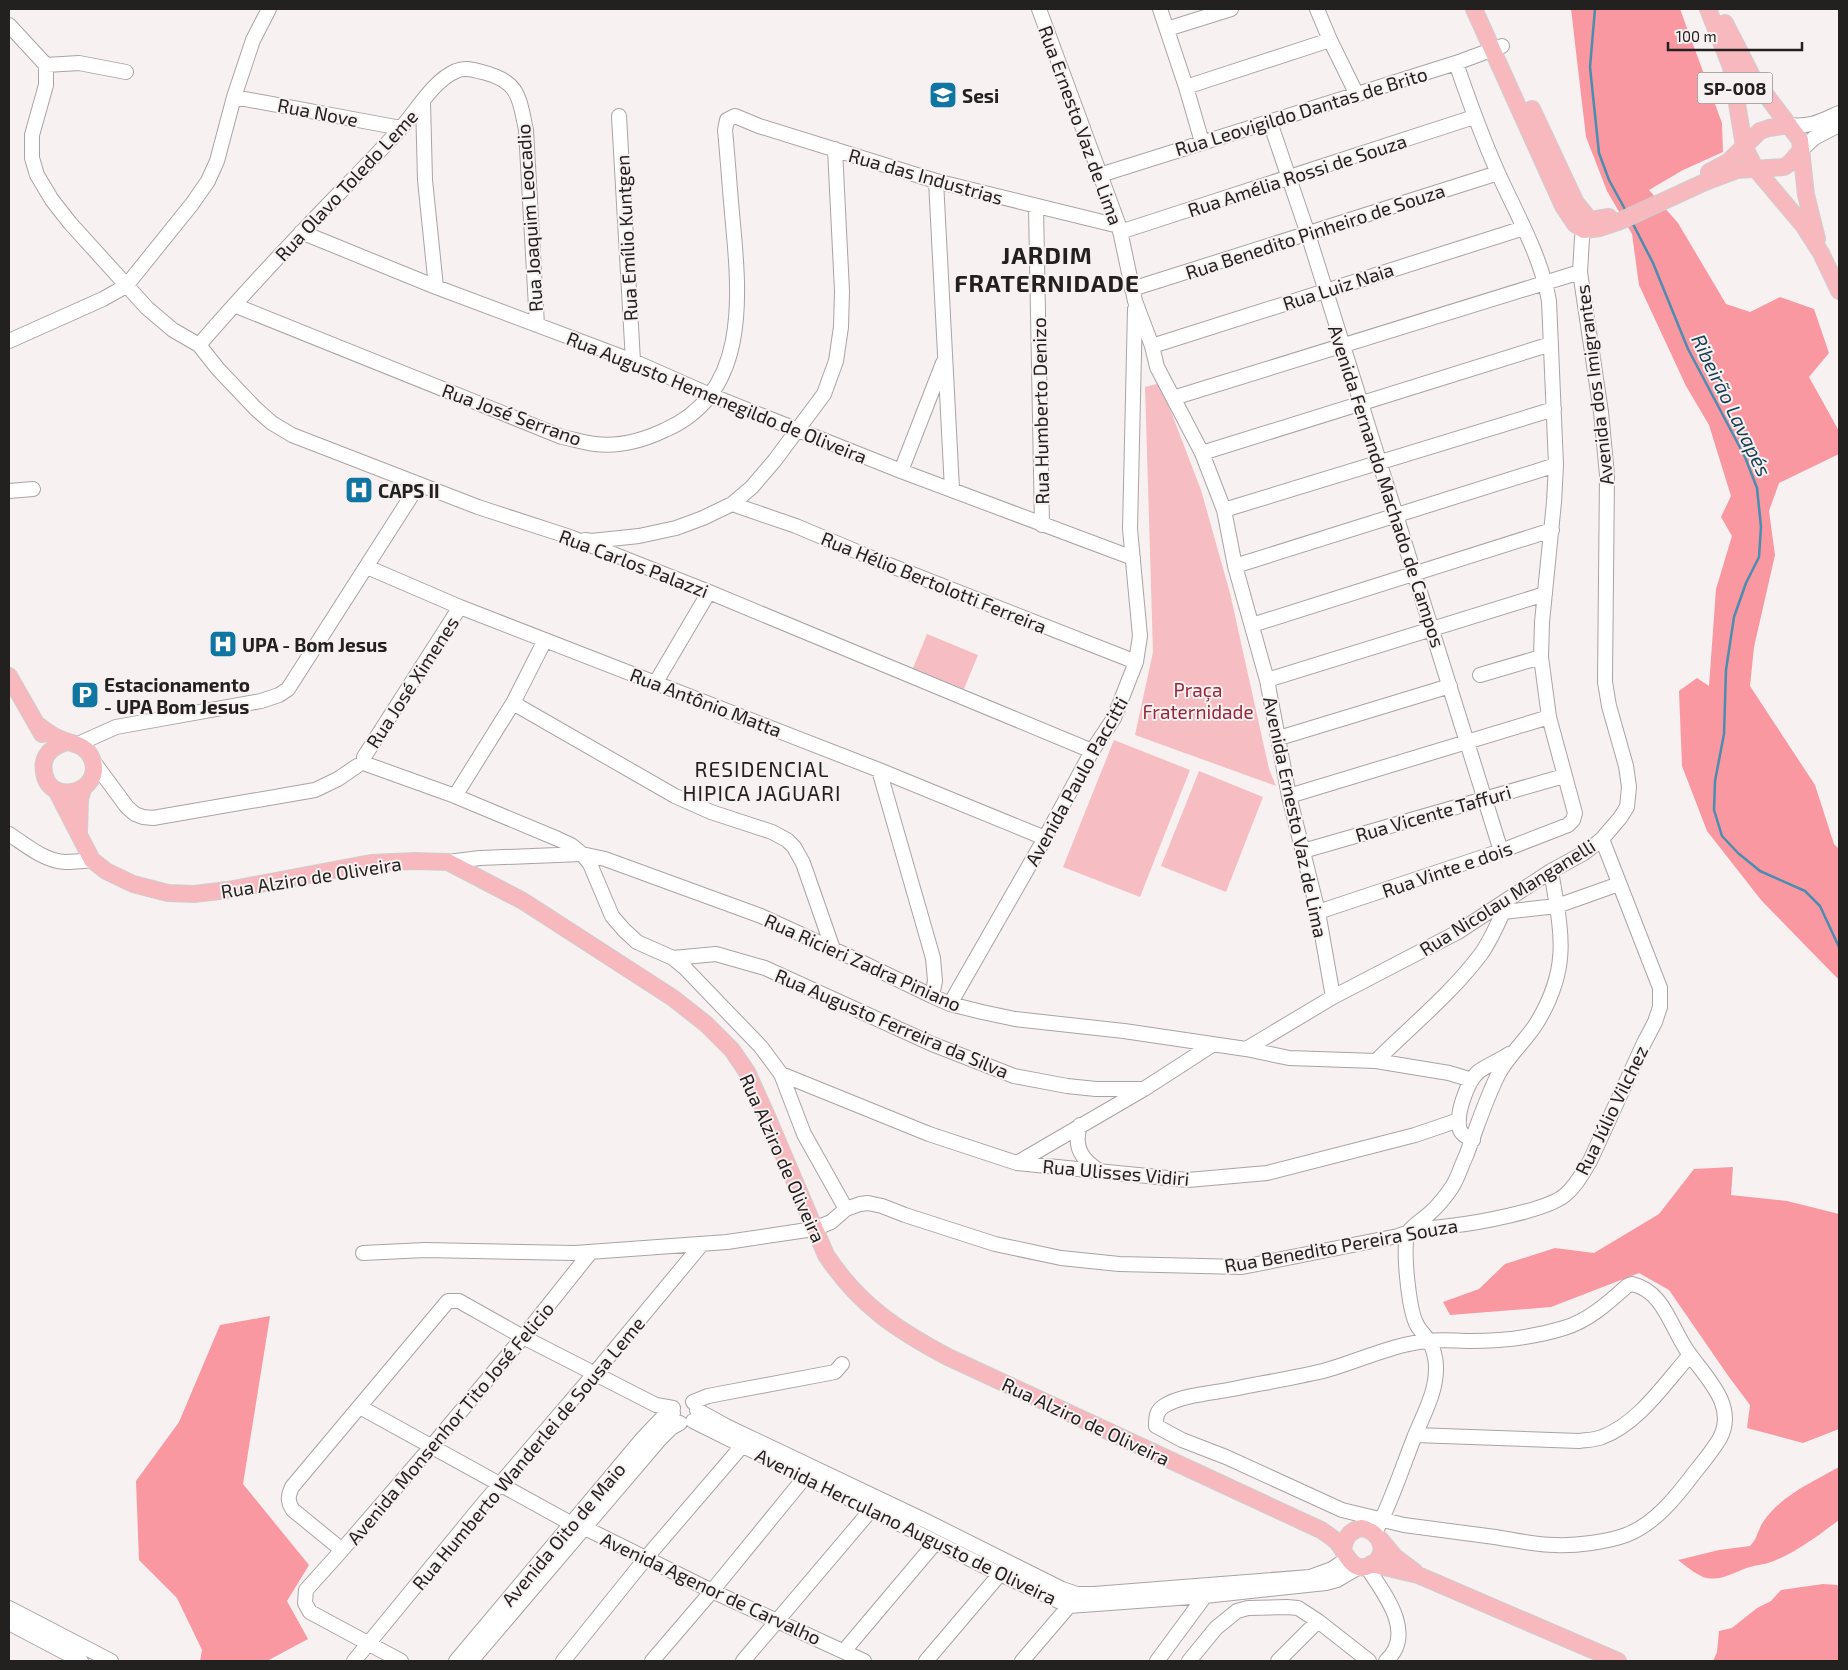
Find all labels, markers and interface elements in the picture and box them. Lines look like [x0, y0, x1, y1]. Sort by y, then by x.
scale bar [1668, 20, 1802, 52]
street label: Rua Ernesto Vaz de Lima [1034, 22, 1128, 228]
text: 100 m [1676, 27, 1717, 45]
street label: Rua Leovigildo Dantas de Brito [1172, 62, 1430, 160]
road number: SP-008 [1698, 73, 1772, 104]
school or university icon: Sesi [928, 80, 958, 110]
place label: Sesi [962, 84, 999, 107]
street label: Rua Nove [276, 93, 360, 131]
street label: Rua Olavo Toledo Leme [270, 104, 422, 266]
street label: Rua Joaquim Leocadio [511, 123, 547, 313]
street label: Rua Amélia Rossi de Souza [1185, 129, 1409, 221]
street label: Rua das Industrias [846, 143, 1006, 209]
street label: Rua Emílio Kuntgen [610, 154, 642, 322]
street label: Rua Benedito Pinheiro de Souza [1182, 178, 1448, 284]
district label: JARDIM FRATERNIDADE [954, 240, 1140, 297]
street label: Rua Luiz Naia [1280, 257, 1396, 315]
street label: Avenida dos Imigrantes [1570, 284, 1618, 486]
street label: Rua Humberto Denizo [1027, 317, 1053, 505]
street label: Avenida Fernando Machado de Campos [1324, 322, 1450, 650]
street label: Rua Augusto Hemenegildo de Oliveira [563, 326, 871, 468]
water label: Ribeirão Lavapés [1687, 330, 1777, 480]
street label: Rua José Serrano [439, 378, 585, 450]
hospital icon: CAPS II [344, 475, 374, 505]
place label: CAPS II [378, 479, 440, 502]
street label: Rua Carlos Palazzi [556, 524, 712, 602]
street label: Rua Hélio Bertolotti Ferreira [818, 526, 1050, 638]
street label: Rua José Ximenes [361, 612, 463, 752]
hospital icon: UPA - Bom Jesus [208, 629, 238, 659]
place label: UPA - Bom Jesus [242, 633, 387, 656]
street label: Rua Antônio Matta [627, 663, 785, 741]
place label: Estacionamento - UPA Bom Jesus [104, 673, 250, 718]
park label: Praça Fraternidade [1142, 678, 1254, 723]
parking icon: Estacionamento - UPA Bom Jesus [70, 680, 100, 710]
street label: Avenida Paulo Paccitti [1020, 692, 1132, 870]
street label: Avenida Ernesto Vaz de Lima [1259, 694, 1333, 940]
district label: RESIDENCIAL HIPICA JAGUARI [683, 756, 841, 805]
street label: Rua Vicente Taffuri [1352, 780, 1514, 846]
street label: Rua Nicolau Manganelli [1415, 834, 1599, 960]
street label: Rua Vinte e dois [1379, 836, 1515, 902]
street label: Rua Alziro de Oliveira [219, 851, 403, 903]
street label: Rua Ricieri Zadra Piniano [761, 908, 965, 1016]
street label: Rua Augusto Ferreira da Silva [772, 963, 1012, 1083]
street label: Rua Júlio Vilchez [1570, 1041, 1652, 1179]
street label: Rua Alziro de Oliveira [735, 1070, 831, 1246]
street label: Rua Ulisses Vidiri [1042, 1154, 1190, 1190]
street label: Rua Benedito Pereira Souza [1222, 1213, 1460, 1277]
street label: Avenida Monsenhor Tito José Felicio [342, 1297, 558, 1549]
street label: Rua Humberto Wanderlei de Sousa Leme [407, 1312, 649, 1594]
street label: Rua Alziro de Oliveira [999, 1372, 1173, 1470]
street label: Avenida Herculano Augusto de Oliveira [752, 1443, 1060, 1609]
street label: Avenida Oito de Maio [496, 1457, 630, 1611]
street label: Avenida Agenor de Carvalho [597, 1527, 825, 1649]

